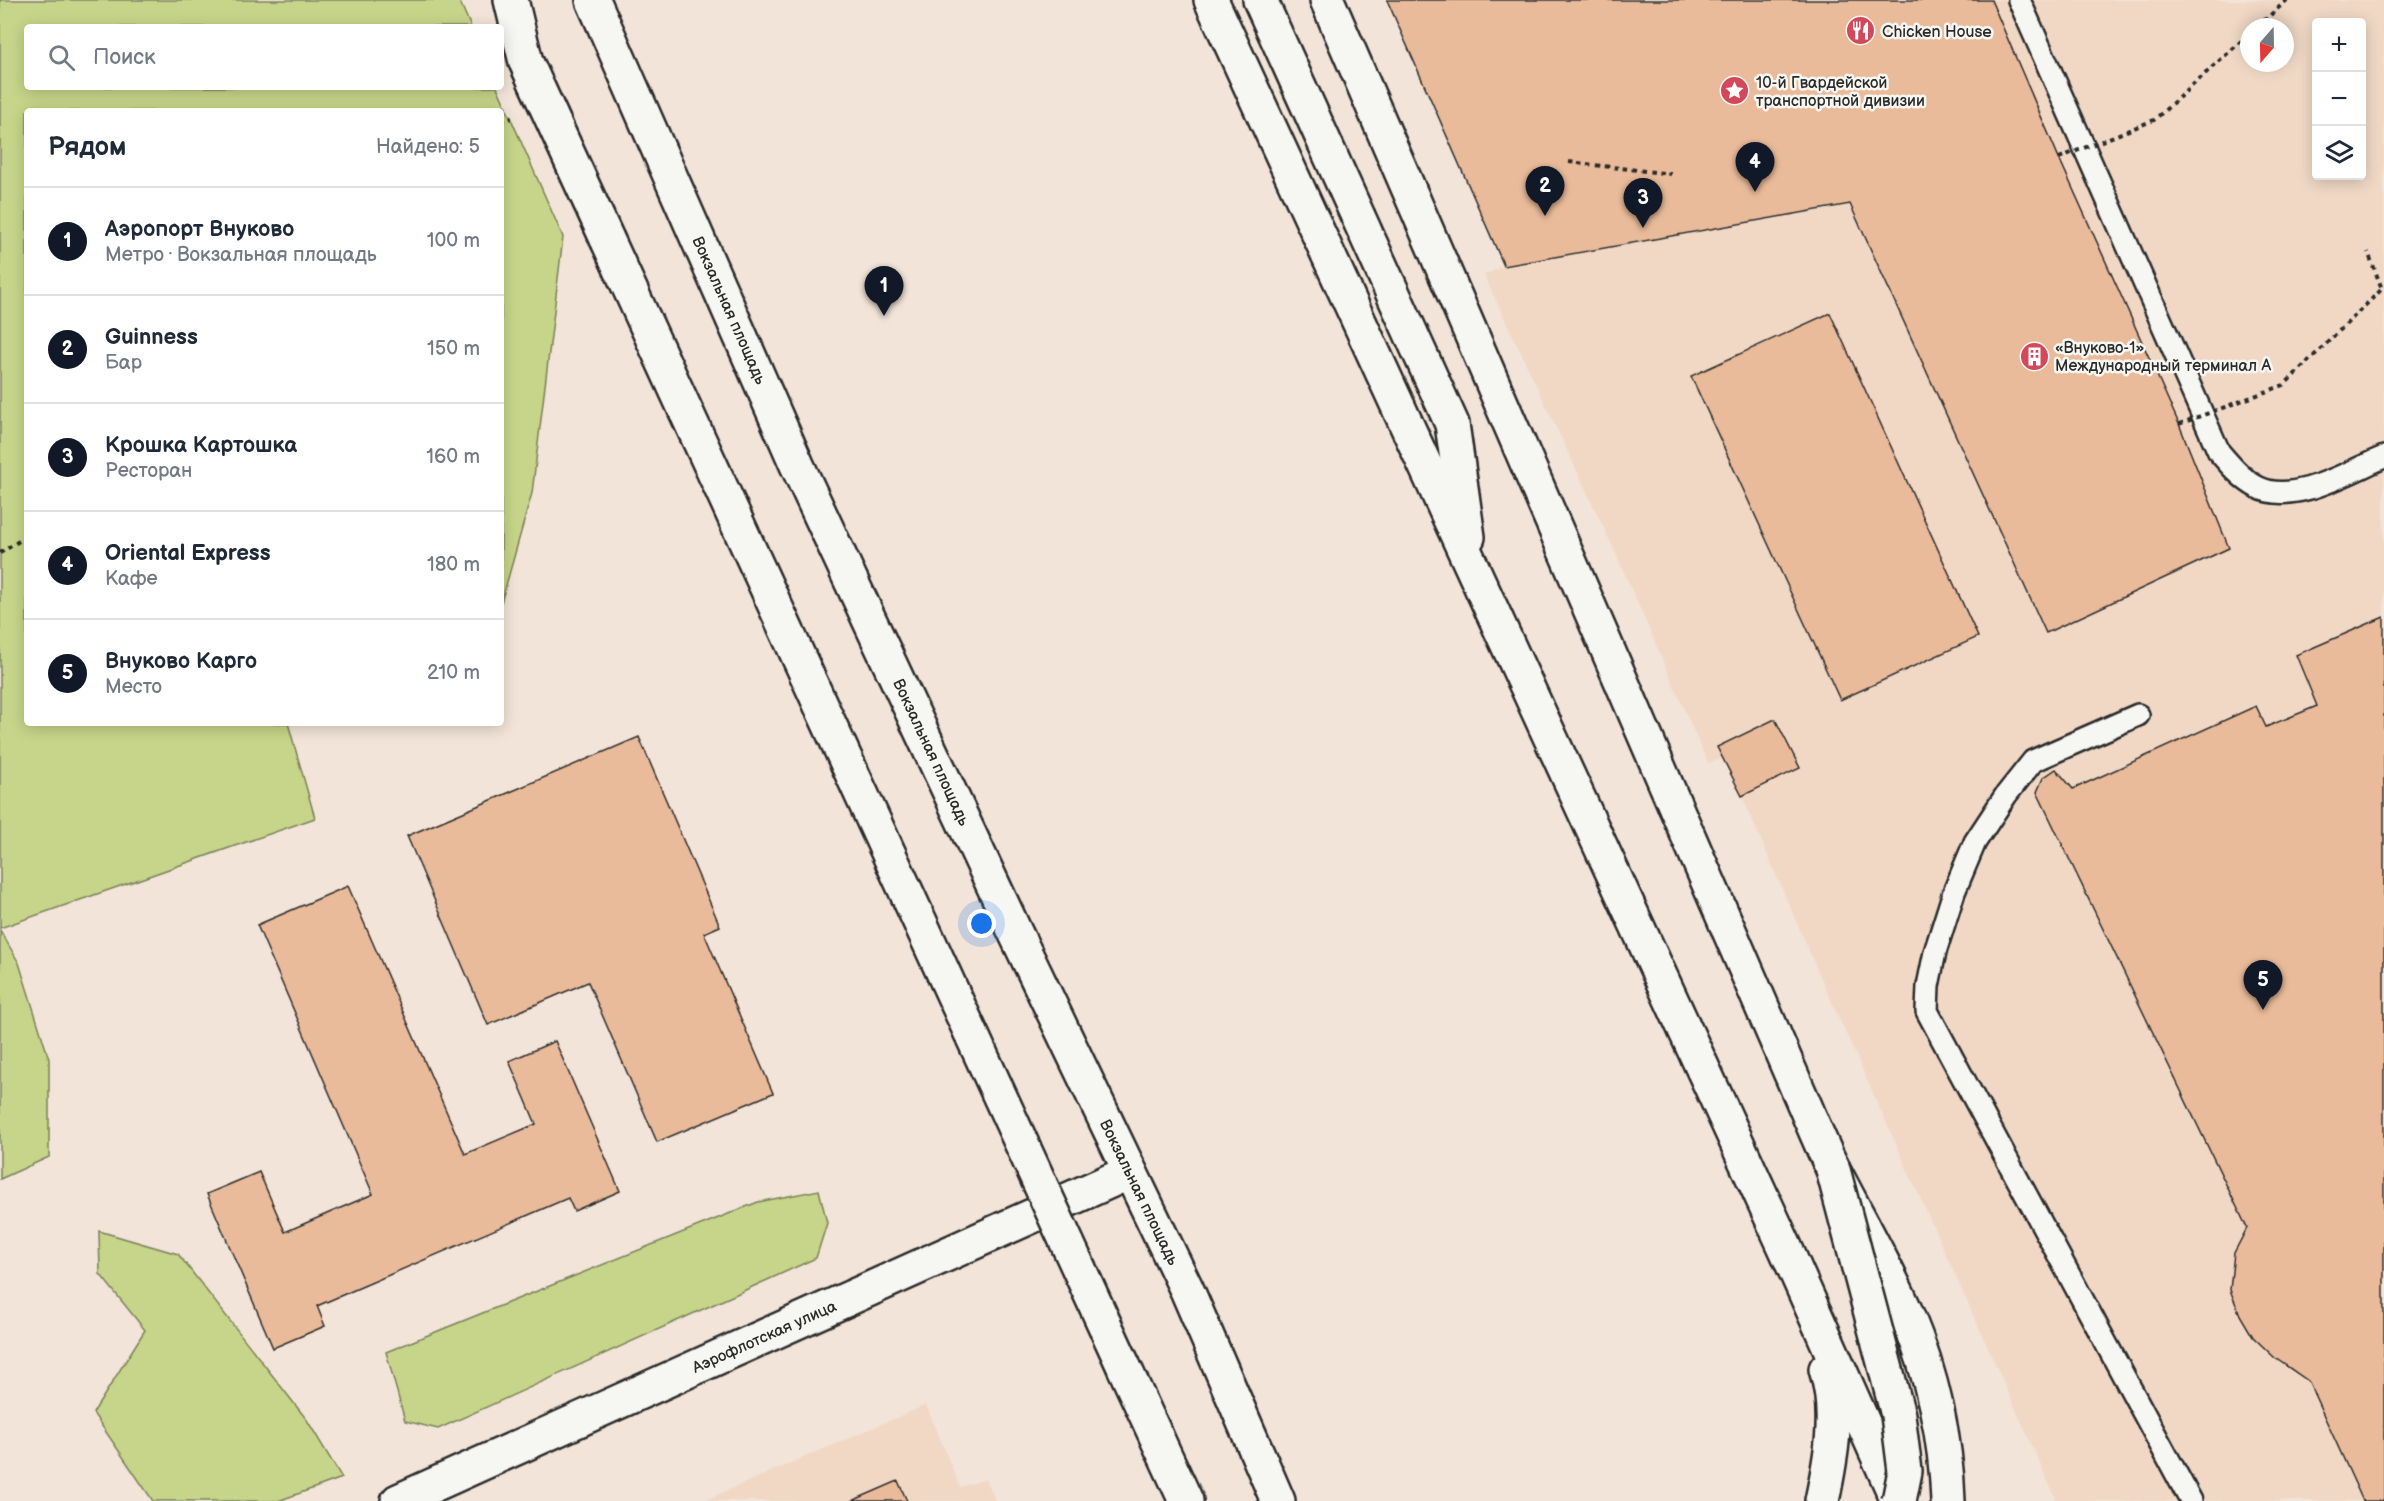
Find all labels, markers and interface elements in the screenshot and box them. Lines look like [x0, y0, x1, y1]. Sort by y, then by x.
restaurant icon: Chicken House [1845, 15, 1877, 47]
north arrow [2240, 18, 2294, 72]
map controls [2312, 18, 2366, 180]
button: + [2312, 18, 2366, 72]
place label: Chicken House [1882, 23, 1992, 42]
search box [24, 24, 504, 90]
icon: search [45, 41, 78, 74]
text: Поиск [93, 44, 156, 71]
button: − [2312, 72, 2366, 126]
place label: 10-й Гвардейской транспортной дивизии [1756, 74, 1925, 111]
place icon: 10-й Гвардейской транспортной дивизии [1719, 75, 1751, 107]
button: layers [2312, 126, 2366, 180]
text: Рядом [48, 132, 126, 163]
text: Найдено: 5 [376, 135, 480, 159]
pin: 4 [1736, 142, 1774, 192]
pin: 2 [1526, 166, 1564, 216]
pin: 3 [1624, 178, 1662, 228]
text: Аэропорт Внуково [105, 216, 294, 243]
text: 1 [63, 229, 72, 253]
text: 100 m [427, 229, 480, 253]
street label: Вокзальная площадь [687, 234, 770, 388]
text: Метро · Вокзальная площадь [105, 243, 377, 267]
pin: 1 [864, 266, 904, 316]
text: Guinness [105, 324, 198, 351]
text: 2 [62, 337, 73, 361]
text: 150 m [427, 337, 480, 361]
place label: «Внуково-1» Международный терминал А [2055, 339, 2271, 376]
building icon: «Внуково-1» Международный терминал А [2018, 340, 2050, 372]
text: Бар [105, 351, 142, 375]
text: Крошка Картошка [105, 432, 297, 459]
text: 3 [62, 445, 73, 469]
text: 160 m [426, 445, 480, 469]
text: Ресторан [105, 459, 192, 483]
text: Oriental Express [105, 540, 270, 567]
text: 4 [62, 553, 73, 577]
text: 180 m [427, 553, 480, 577]
text: Кафе [105, 567, 158, 591]
text: Внуково Карго [105, 648, 257, 675]
text: 5 [62, 661, 73, 685]
text: 210 m [427, 661, 480, 685]
text: Место [105, 675, 162, 699]
street label: Вокзальная площадь [888, 676, 973, 829]
your location [967, 909, 996, 938]
pin: 5 [2244, 960, 2282, 1010]
street label: Вокзальная площадь [1095, 1117, 1182, 1269]
street label: Аэрофлотская улица [689, 1297, 840, 1378]

